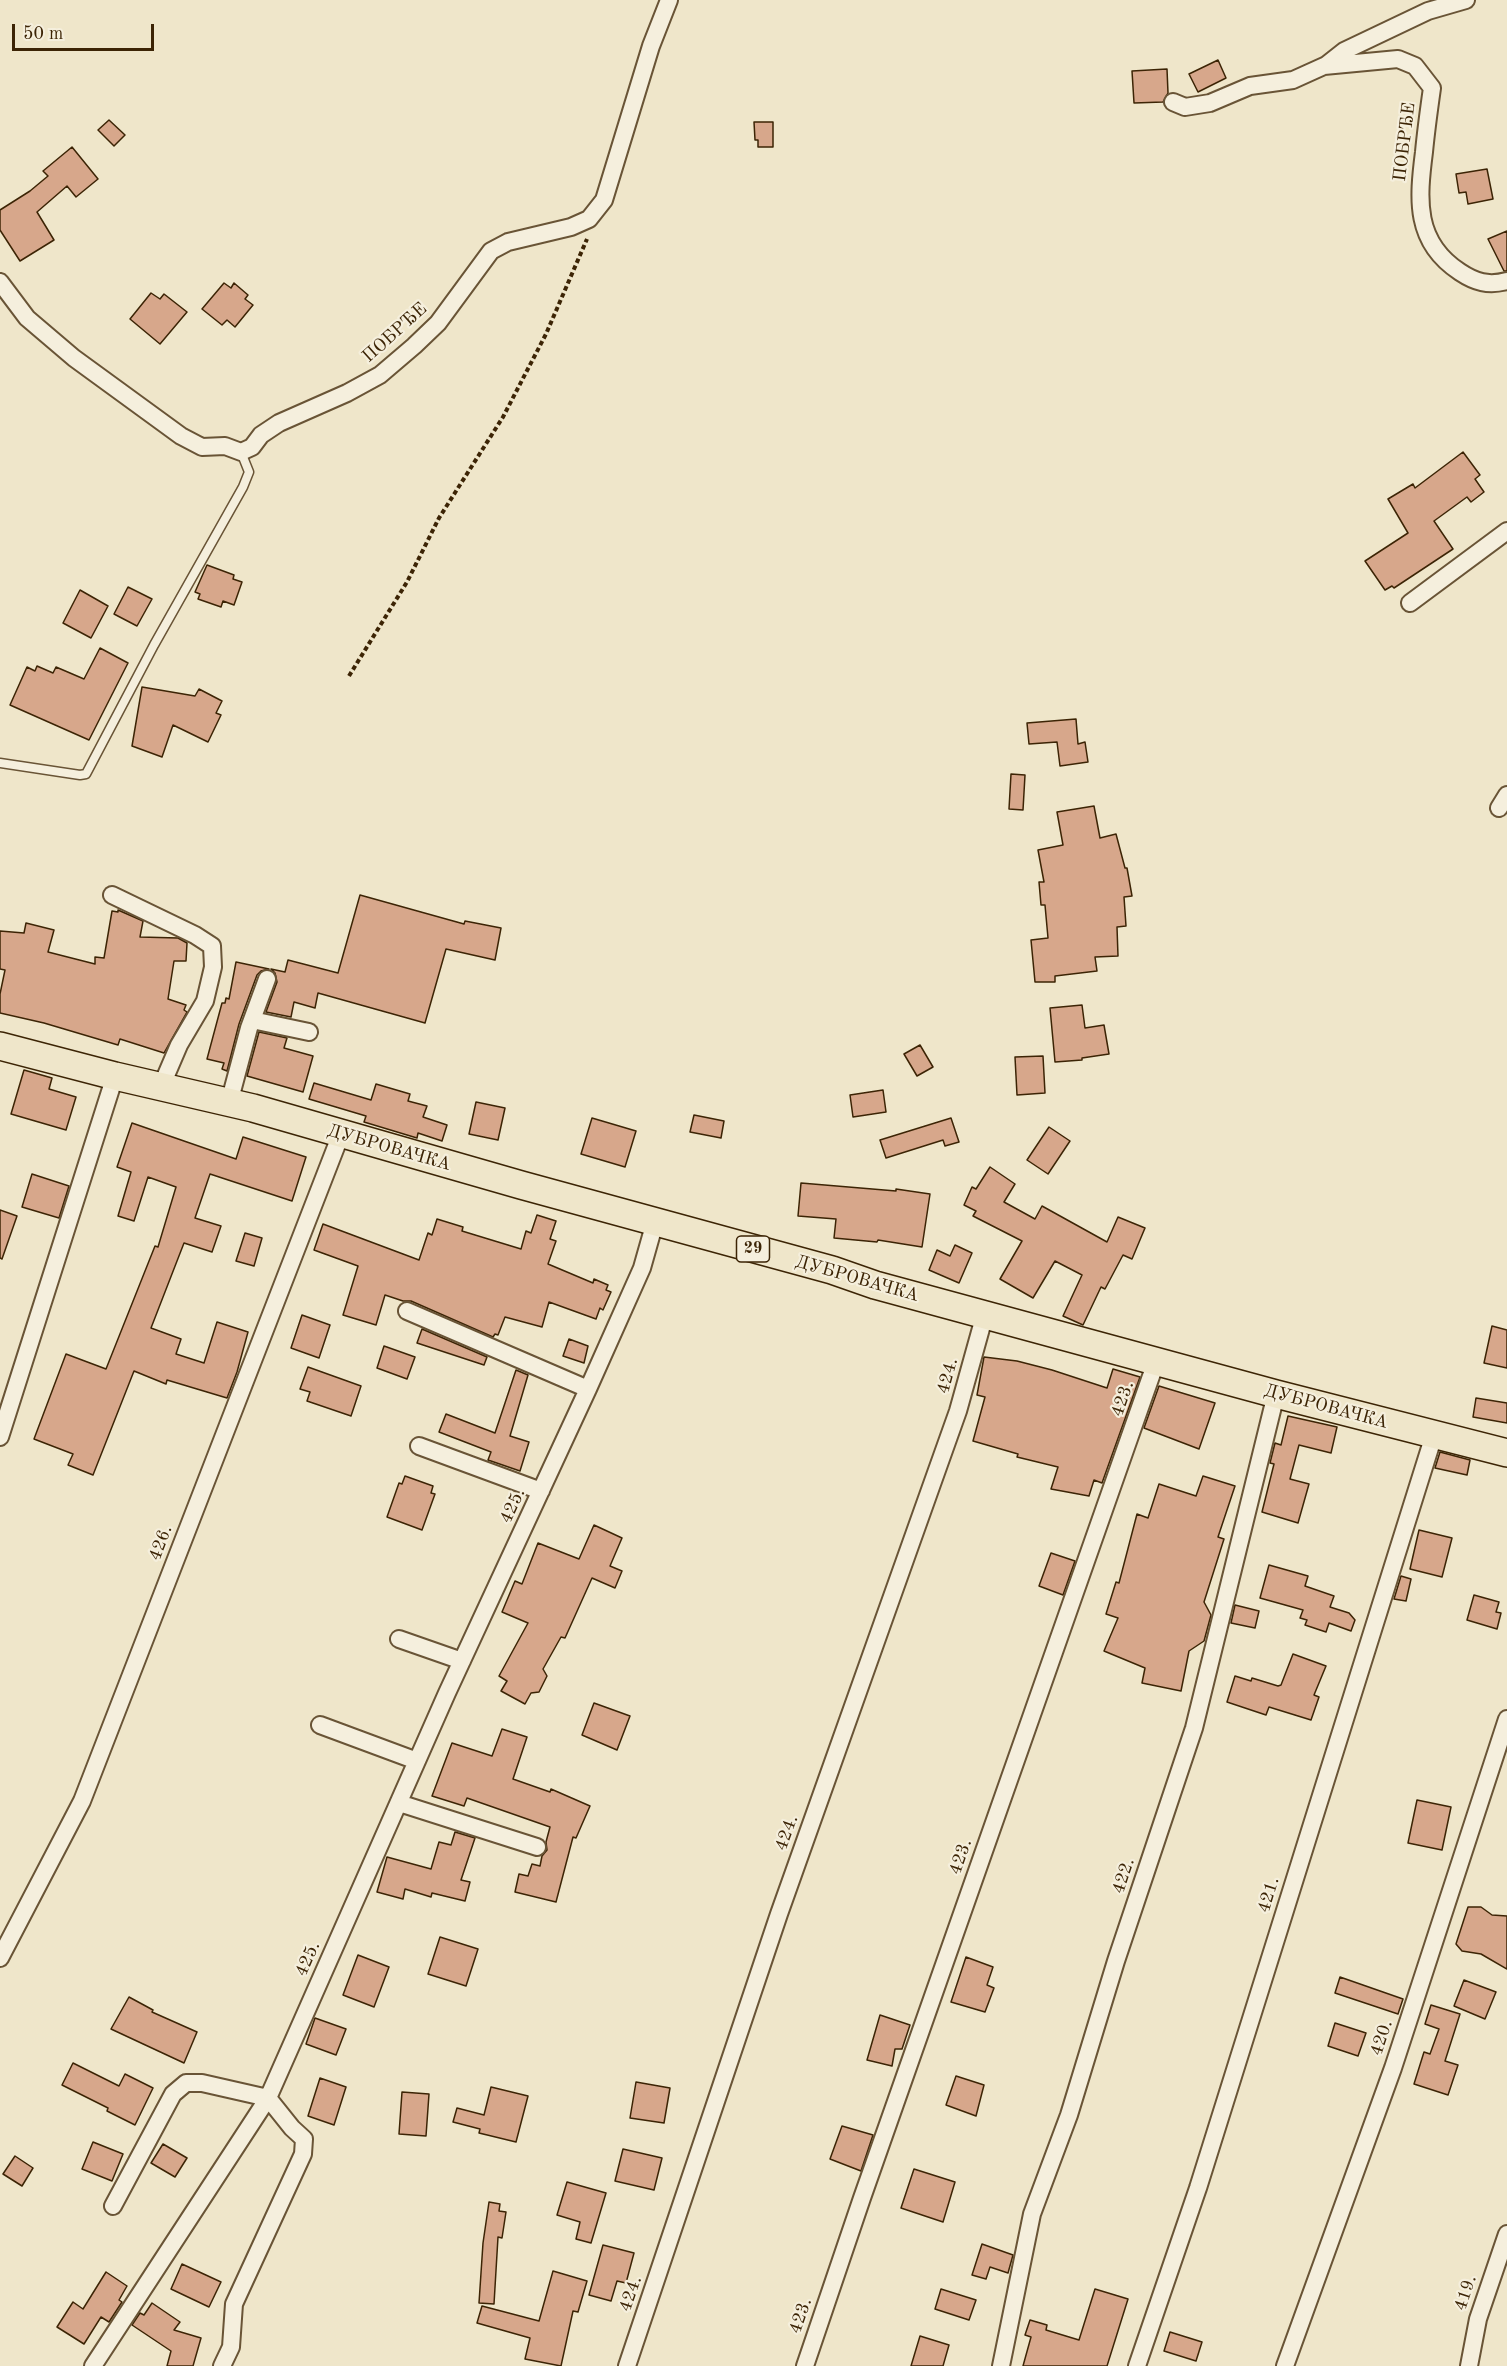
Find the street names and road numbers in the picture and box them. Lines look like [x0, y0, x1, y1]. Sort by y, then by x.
street label: ПОБРЂЕ [1389, 101, 1421, 183]
street label: ПОБРЂЕ [358, 298, 432, 368]
street label: ДУБРОВАЧКА [325, 1120, 453, 1176]
road number: 29 [736, 1236, 770, 1262]
street label: ДУБРОВАЧКА [793, 1251, 921, 1307]
street label: 424. [933, 1356, 963, 1396]
street label: 423. [1107, 1378, 1139, 1420]
street label: ДУБРОВАЧКА [1262, 1380, 1390, 1434]
street label: 425. [496, 1485, 530, 1527]
street label: 426. [144, 1522, 178, 1564]
street label: 424. [771, 1812, 803, 1854]
street label: 423. [945, 1836, 977, 1878]
street label: 422. [1108, 1855, 1140, 1897]
street label: 421. [1253, 1874, 1285, 1916]
street label: 425. [291, 1938, 325, 1980]
street label: 420. [1366, 2017, 1398, 2059]
street label: 419. [1450, 2272, 1482, 2314]
street label: 424. [615, 2273, 647, 2315]
street label: 423. [785, 2295, 817, 2337]

